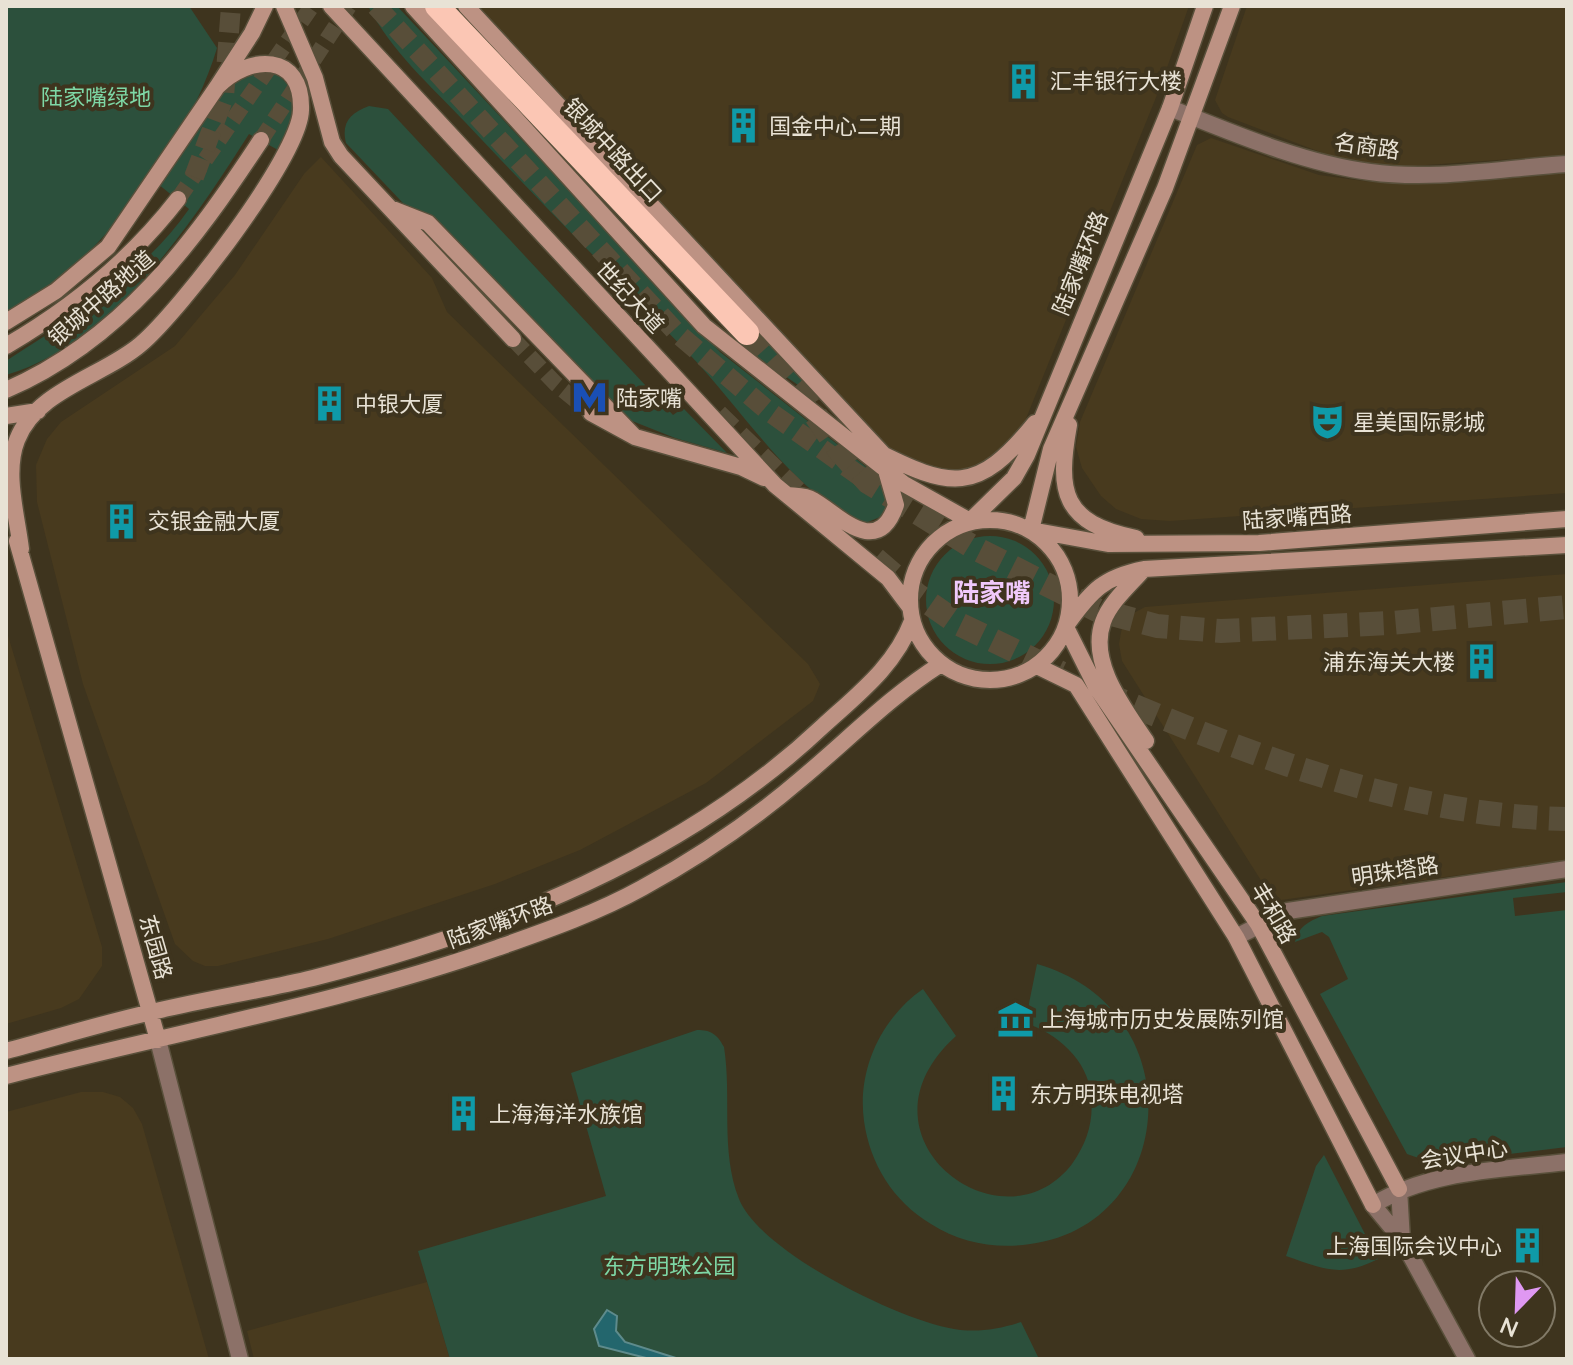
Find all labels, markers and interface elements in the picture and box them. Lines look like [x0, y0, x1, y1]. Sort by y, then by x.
building icon: 汇丰银行大楼 [1005, 62, 1043, 100]
place label: 汇丰银行大楼 [1050, 67, 1182, 94]
park label: 陆家嘴绿地 [41, 83, 151, 110]
street label: 银城中路出口 [558, 92, 668, 207]
building icon: 国金中心二期 [724, 107, 762, 145]
place label: 国金中心二期 [769, 112, 901, 139]
street label: 名商路 [1333, 128, 1402, 163]
street label: 陆家嘴环路 [1046, 207, 1113, 319]
street label: 银城中路地道 [42, 244, 159, 351]
street label: 世纪大道 [590, 255, 670, 338]
metro station icon: 陆家嘴 [571, 379, 609, 417]
place label: 陆家嘴 [616, 384, 682, 411]
building icon: 中银大厦 [310, 385, 348, 423]
place label: 中银大厦 [355, 390, 443, 417]
theatre icon: 星美国际影城 [1308, 403, 1346, 441]
place label: 星美国际影城 [1353, 408, 1485, 435]
street label: 陆家嘴西路 [1241, 499, 1353, 534]
building icon: 交银金融大厦 [103, 502, 141, 540]
place label: 交银金融大厦 [148, 507, 280, 534]
district label: 陆家嘴 [953, 576, 1031, 608]
building icon: 浦东海关大楼 [1462, 643, 1500, 681]
place label: 浦东海关大楼 [1323, 648, 1455, 675]
street label: 明珠塔路 [1349, 850, 1440, 891]
street label: 丰和路 [1246, 877, 1303, 948]
street label: 陆家嘴环路 [444, 890, 556, 953]
street label: 东园路 [134, 911, 179, 982]
museum icon: 上海城市历史发展陈列馆 [997, 1000, 1035, 1038]
place label: 上海城市历史发展陈列馆 [1042, 1005, 1284, 1032]
building icon: 东方明珠电视塔 [985, 1075, 1023, 1113]
place label: 东方明珠电视塔 [1030, 1080, 1184, 1107]
building icon: 上海海洋水族馆 [444, 1095, 482, 1133]
place label: 上海海洋水族馆 [489, 1100, 643, 1127]
street label: 会议中心 [1418, 1133, 1509, 1174]
building icon: 上海国际会议中心 [1509, 1227, 1547, 1265]
place label: 上海国际会议中心 [1326, 1232, 1502, 1259]
park label: 东方明珠公园 [603, 1252, 735, 1279]
north arrow [1477, 1269, 1557, 1349]
text: N [1496, 1312, 1522, 1344]

